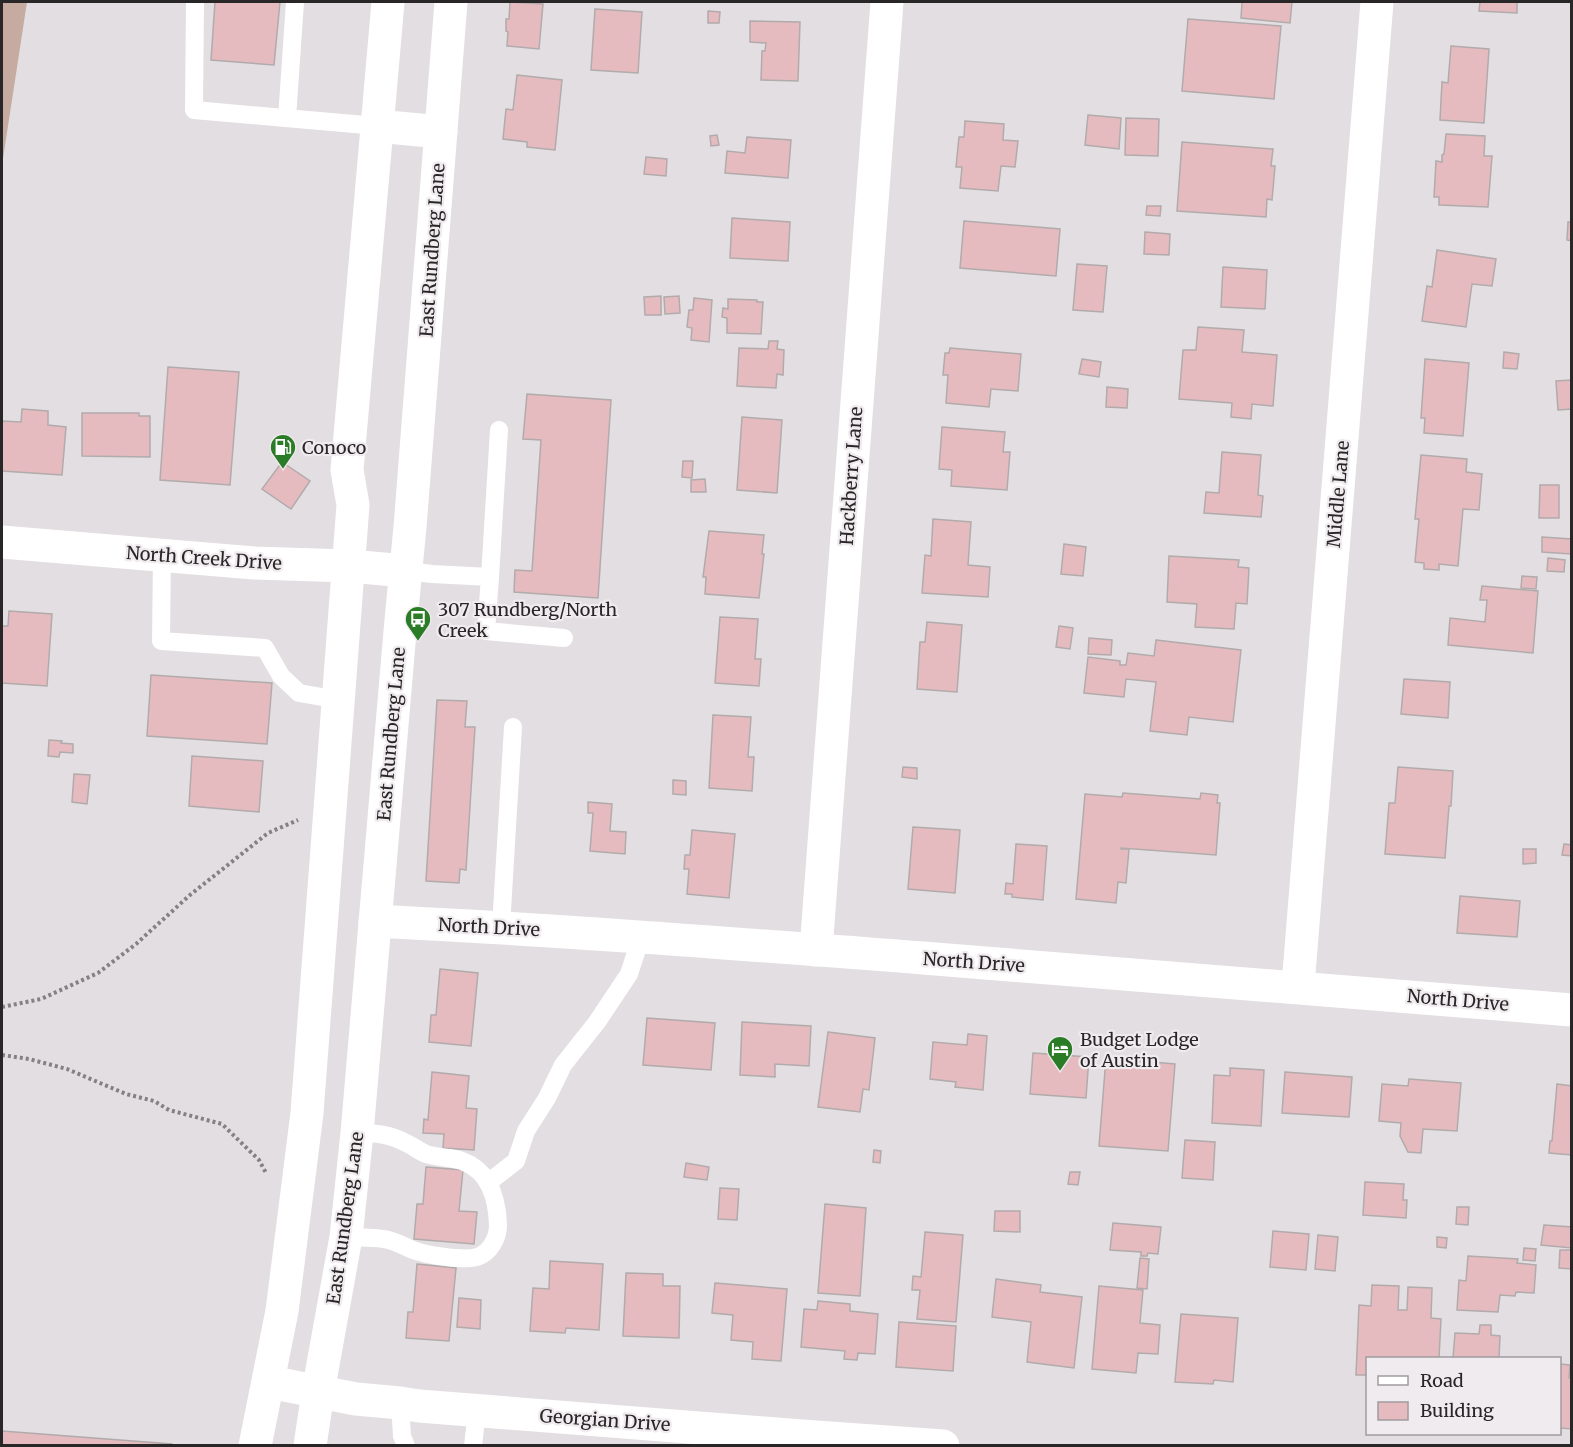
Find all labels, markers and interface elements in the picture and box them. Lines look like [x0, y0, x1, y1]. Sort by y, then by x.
street label: East Rundberg Lane [414, 162, 450, 338]
street label: Hackberry Lane [835, 406, 867, 546]
fuel station icon: Conoco [268, 432, 298, 470]
place label: Conoco [302, 436, 366, 459]
street label: Middle Lane [1322, 439, 1354, 549]
street label: North Creek Drive [125, 541, 283, 575]
place label: 307 Rundberg/North Creek [438, 598, 617, 642]
bus stop icon: 307 Rundberg/North Creek [403, 604, 433, 642]
street label: East Rundberg Lane [372, 646, 410, 822]
street label: North Drive [437, 913, 541, 941]
street label: North Drive [922, 947, 1026, 977]
street label: North Drive [1406, 984, 1510, 1016]
place label: Budget Lodge of Austin [1080, 1028, 1199, 1072]
hotel icon: Budget Lodge of Austin [1045, 1034, 1075, 1072]
street label: East Rundberg Lane [321, 1130, 369, 1306]
legend [1366, 1357, 1561, 1435]
text: Road [1420, 1369, 1464, 1392]
text: Building [1420, 1399, 1494, 1422]
street label: Georgian Drive [539, 1404, 671, 1436]

